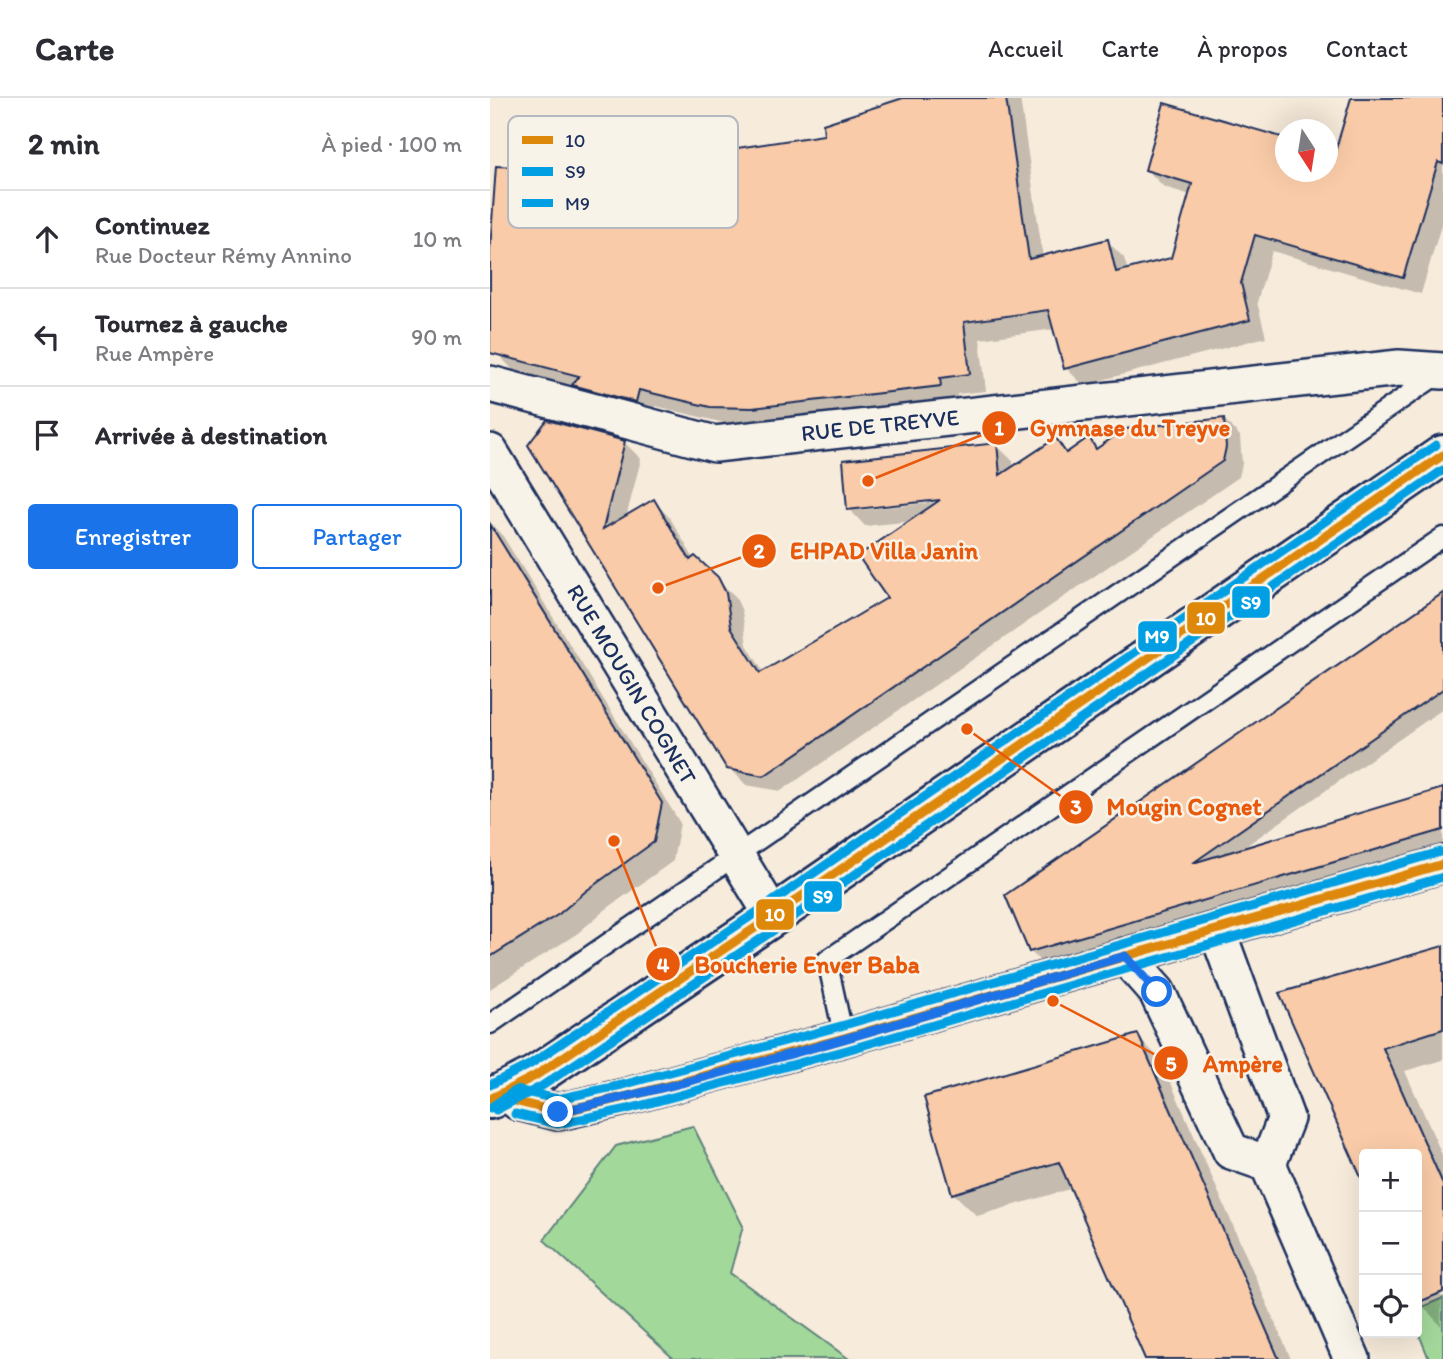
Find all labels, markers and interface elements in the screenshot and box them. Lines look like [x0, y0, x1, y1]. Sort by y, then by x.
text: Carte [35, 29, 115, 68]
text: Accueil [988, 34, 1063, 63]
text: Carte [1101, 34, 1159, 63]
text: À propos [1197, 34, 1288, 63]
text: Contact [1326, 34, 1408, 63]
legend [508, 116, 738, 228]
north arrow [1275, 119, 1338, 182]
text: 2 min [28, 125, 99, 162]
text: 10 [565, 129, 586, 152]
text: À pied · 100 m [321, 130, 462, 158]
text: S9 [565, 160, 586, 183]
text: M9 [565, 192, 590, 215]
text: Continuez [95, 209, 210, 241]
icon: ahead [28, 220, 66, 258]
text: 10 m [413, 225, 462, 253]
text: Rue Docteur Rémy Annino [95, 241, 352, 269]
text: Tournez à gauche [95, 307, 288, 339]
icon: left [28, 318, 66, 356]
text: 90 m [411, 323, 462, 351]
text: Rue Ampère [95, 339, 214, 367]
street label: RUE DE TREYVE [800, 403, 960, 447]
callout: Gymnase du Treyve [981, 405, 1243, 450]
text: Gymnase du Treyve [1030, 413, 1230, 443]
text: 1 [994, 415, 1004, 440]
icon: arrive [28, 416, 66, 454]
text: Arrivée à destination [95, 419, 327, 451]
button: Enregistrer [28, 504, 238, 569]
button: Partager [252, 504, 462, 569]
callout: EHPAD Villa Janin [741, 528, 992, 573]
text: EHPAD Villa Janin [790, 536, 978, 565]
text: 2 [753, 538, 765, 563]
street label: RUE MOUGIN COGNET [561, 579, 703, 789]
line badge: S9 [1231, 585, 1271, 619]
text: S9 [1241, 591, 1261, 614]
line badge: 10 [1186, 601, 1226, 635]
text: 10 [1196, 607, 1217, 630]
line badge: M9 [1137, 620, 1178, 653]
text: M9 [1145, 625, 1169, 648]
callout: Mougin Cognet [1058, 784, 1275, 829]
text: Mougin Cognet [1107, 792, 1261, 822]
text: 3 [1070, 794, 1082, 819]
line badge: S9 [803, 880, 843, 913]
text: S9 [813, 885, 833, 908]
line badge: 10 [755, 898, 795, 931]
text: 10 [765, 903, 786, 926]
callout: Boucherie Enver Baba [645, 942, 933, 987]
text: Boucherie Enver Baba [694, 950, 920, 979]
text: 4 [657, 952, 670, 977]
route start [1141, 976, 1172, 1007]
callout: Ampère [1154, 1041, 1297, 1086]
text: Ampère [1202, 1049, 1283, 1079]
text: 5 [1165, 1051, 1177, 1076]
route end [542, 1096, 573, 1127]
map controls [1359, 1149, 1422, 1338]
button: + [1359, 1149, 1422, 1212]
button: − [1359, 1212, 1422, 1275]
button: locate [1359, 1275, 1422, 1338]

